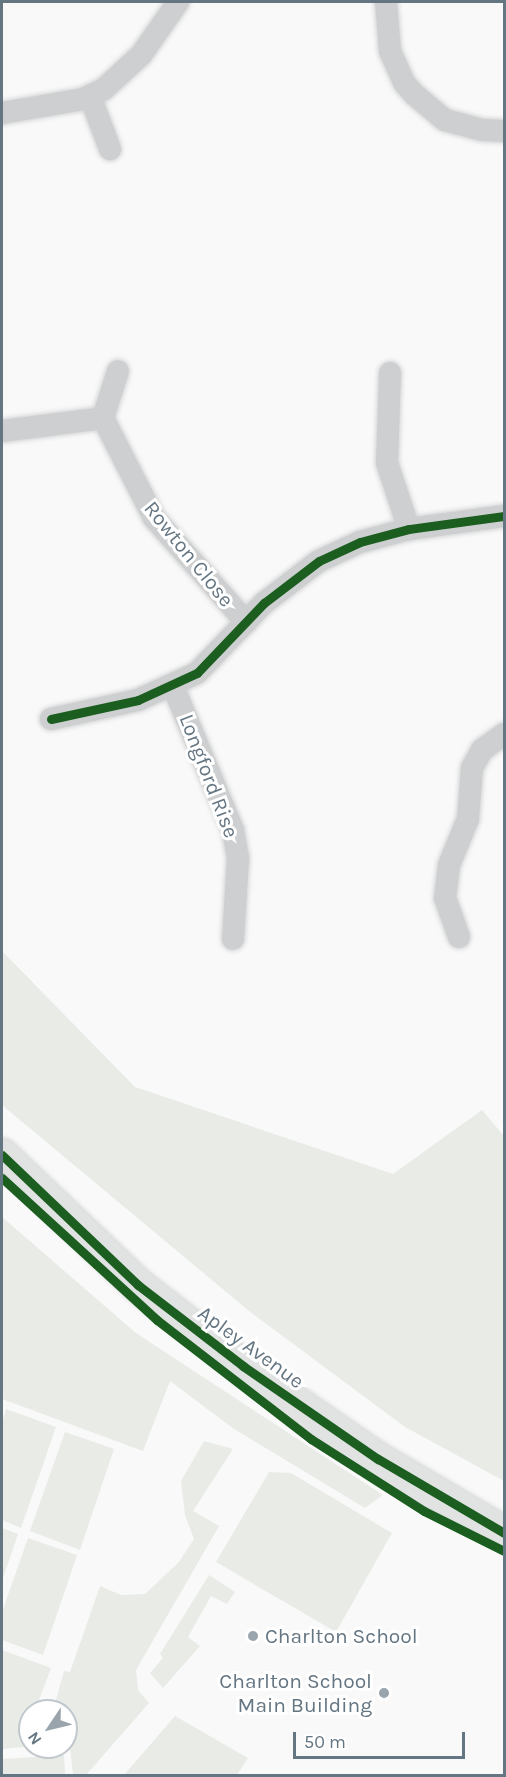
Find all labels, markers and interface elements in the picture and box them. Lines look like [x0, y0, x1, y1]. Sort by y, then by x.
street label: Rowton Close [139, 496, 239, 612]
street label: Longford Rise [174, 711, 244, 841]
street label: Apley Avenue [193, 1300, 309, 1394]
place label: Charlton School [265, 1623, 418, 1649]
marker: Charlton School [246, 1629, 260, 1643]
place label: Charlton School Main Building [219, 1668, 372, 1718]
marker: Charlton School Main Building [377, 1686, 391, 1700]
north arrow [18, 1699, 78, 1759]
scale bar [296, 1720, 468, 1758]
text: N [23, 1728, 46, 1749]
text: 50 m [304, 1731, 346, 1753]

